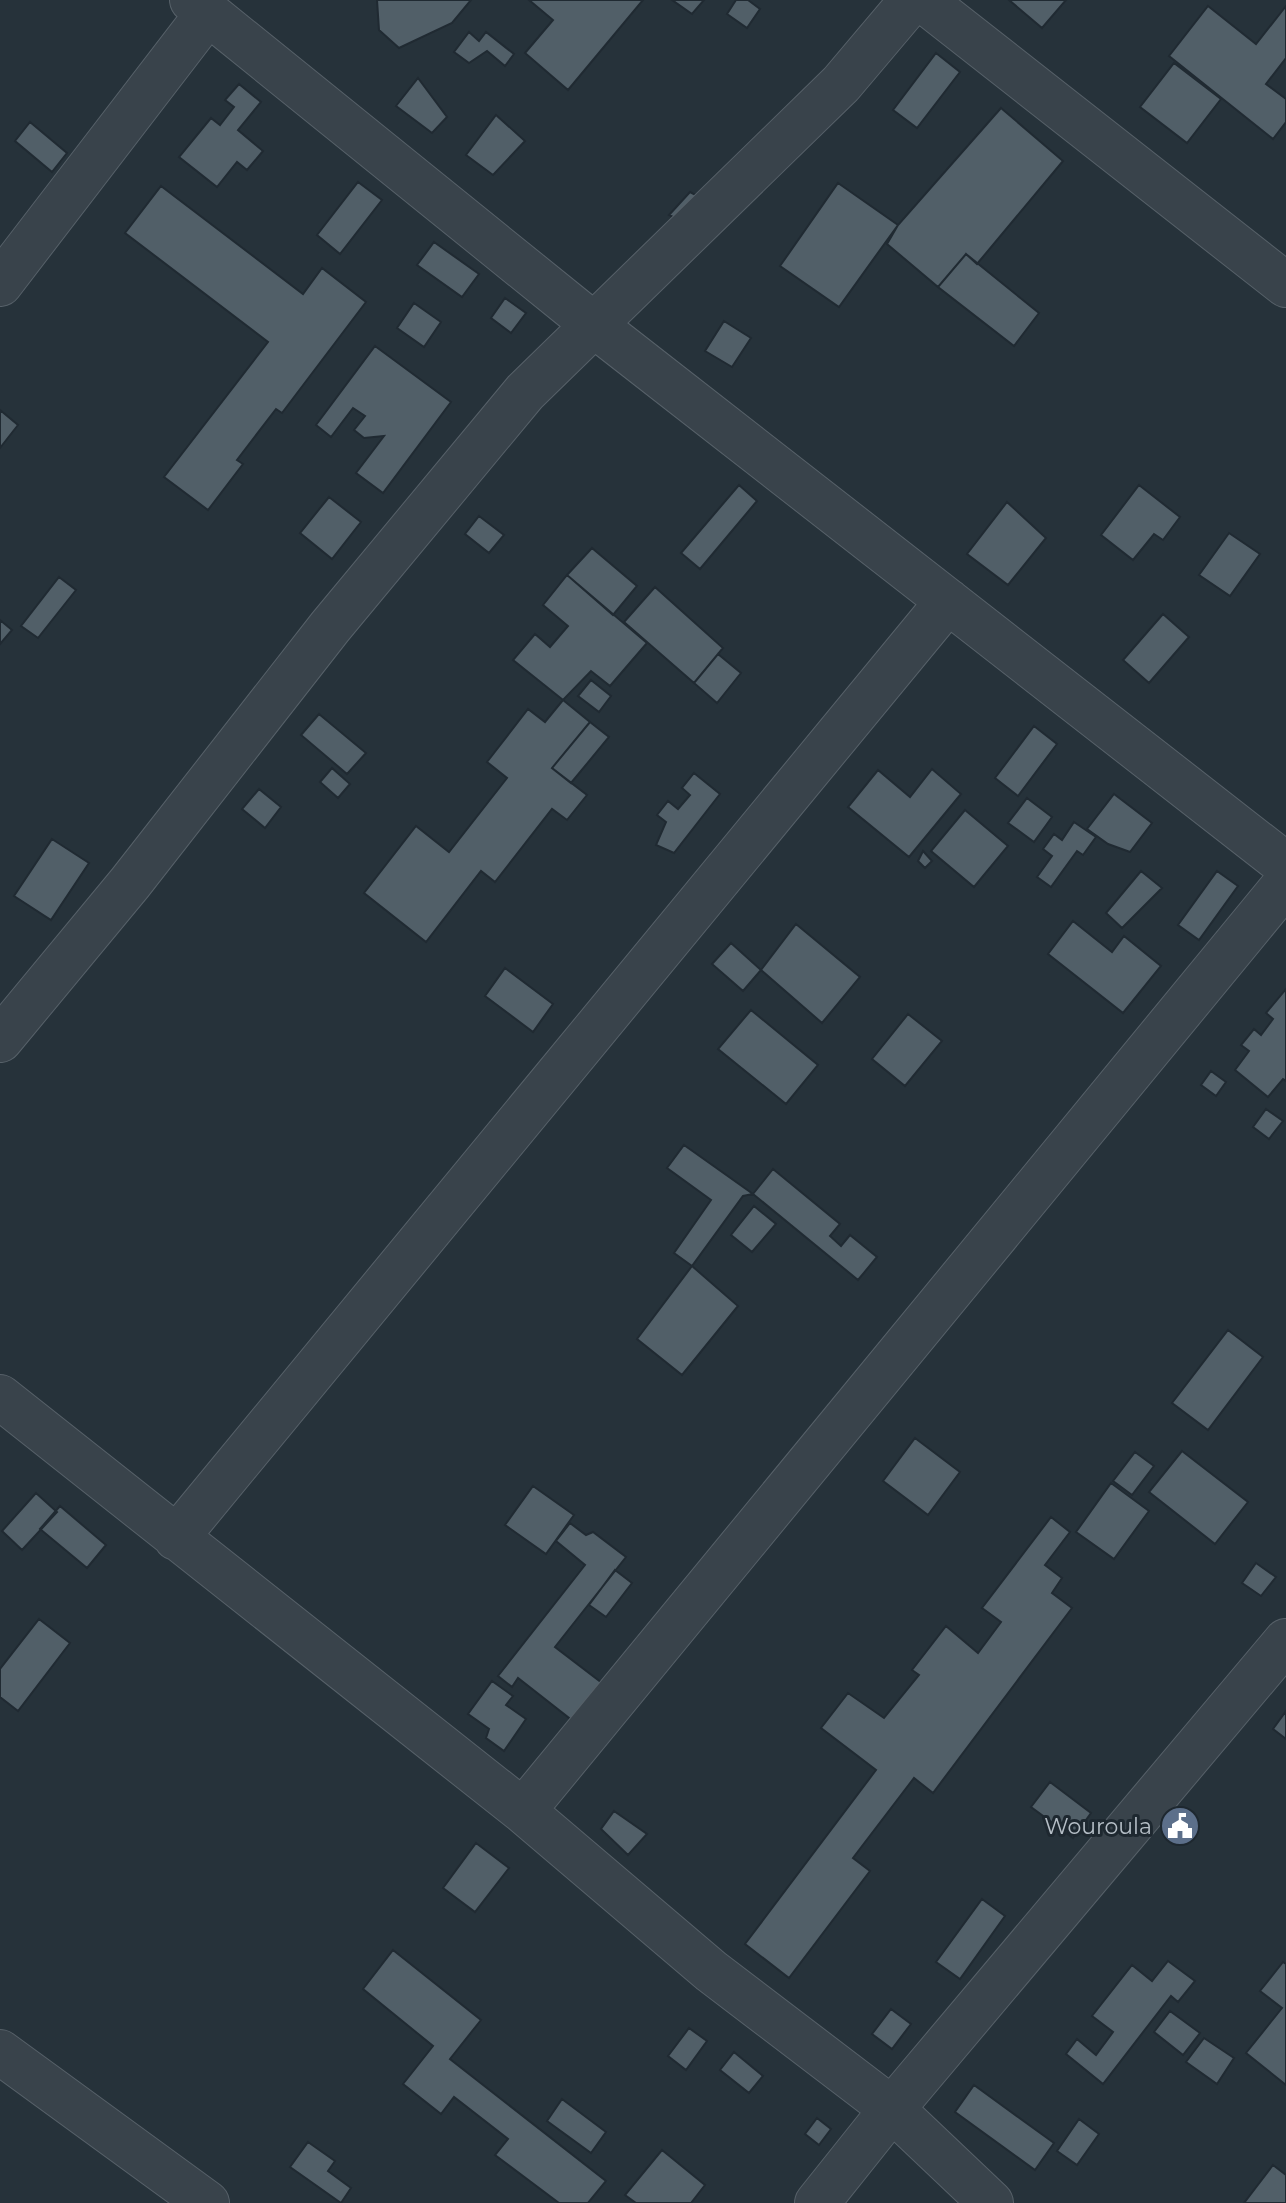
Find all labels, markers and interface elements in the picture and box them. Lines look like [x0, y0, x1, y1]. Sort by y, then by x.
public building icon: Wouroula [1159, 1805, 1201, 1847]
place label: Wouroula [1044, 1813, 1152, 1840]

